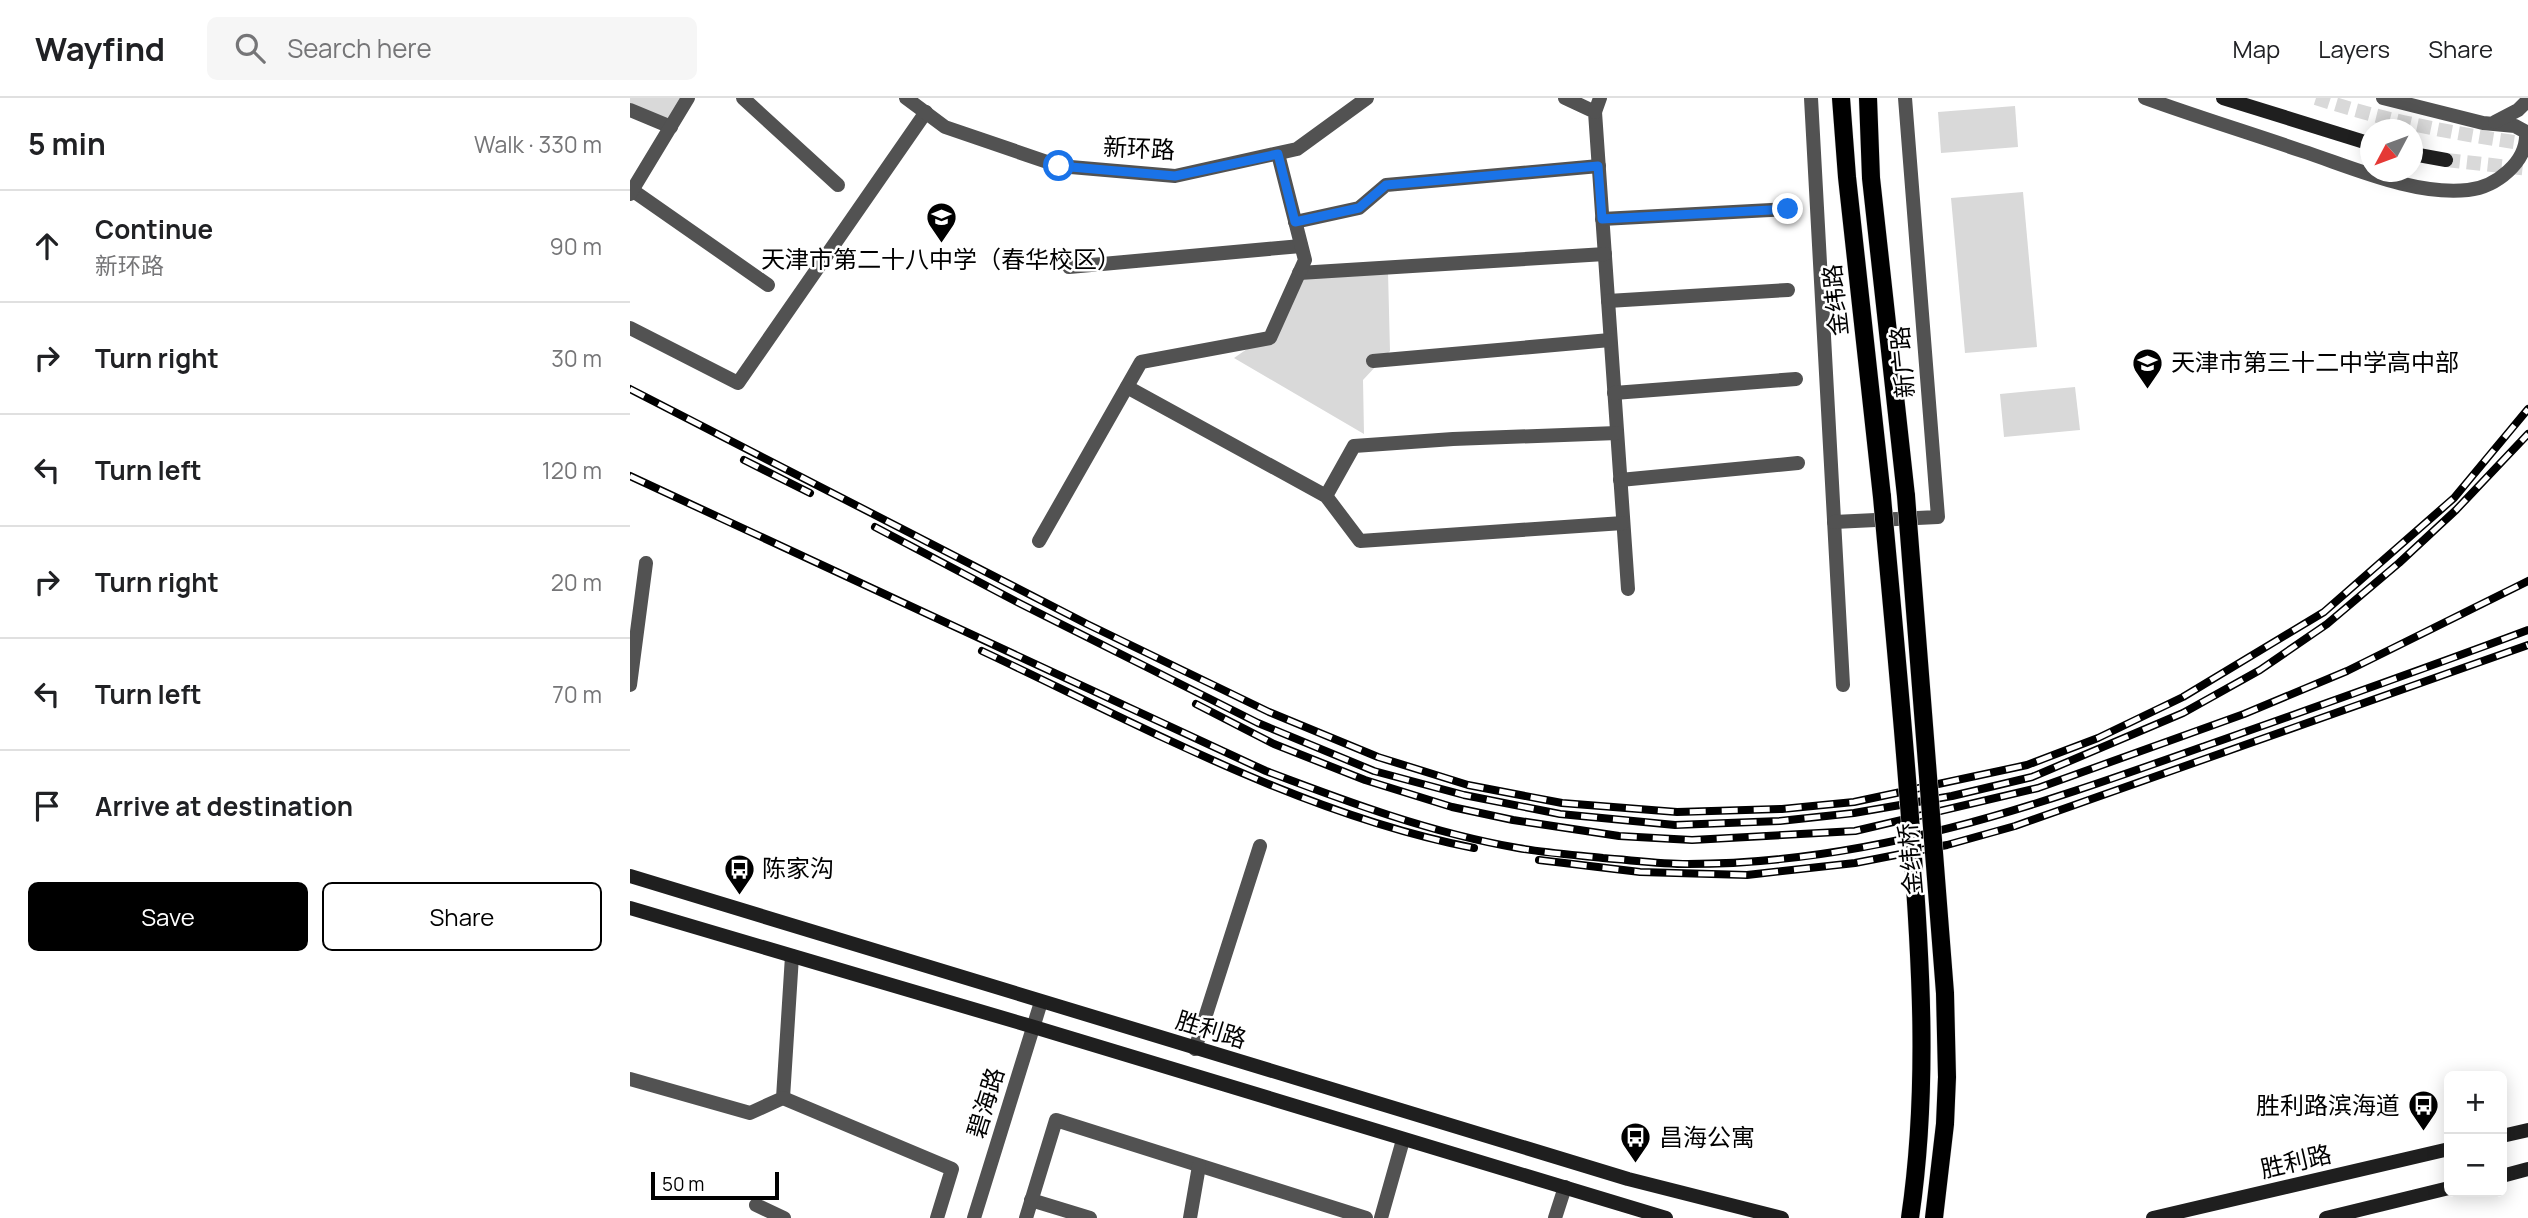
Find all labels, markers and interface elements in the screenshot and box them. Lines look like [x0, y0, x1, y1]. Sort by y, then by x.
search box [207, 17, 697, 80]
text: Wayfind [35, 26, 165, 71]
icon: search [231, 29, 269, 67]
text: Search here [287, 30, 432, 66]
text: Map [2233, 32, 2280, 65]
text: Layers [2318, 32, 2390, 65]
text: Share [2428, 32, 2493, 65]
north arrow [2360, 119, 2423, 182]
text: 5 min [28, 123, 106, 164]
text: Walk · 330 m [474, 128, 602, 160]
street label: 新环路 [1102, 129, 1176, 166]
route start [1043, 150, 1074, 181]
route end [1772, 193, 1803, 224]
school or university icon: 天津市第二十八中学（春华校区） [924, 201, 958, 245]
text: Continue [95, 211, 213, 247]
icon: ahead [28, 227, 66, 265]
text: 90 m [550, 230, 602, 262]
place label: 天津市第二十八中学（春华校区） [761, 242, 1121, 275]
text: 新环路 [95, 249, 164, 281]
street label: 金纬路 [1814, 263, 1855, 338]
street label: 新广路 [1882, 325, 1921, 399]
icon: right [28, 339, 66, 377]
text: Turn right [95, 340, 219, 376]
text: 30 m [551, 342, 602, 374]
place label: 天津市第三十二中学高中部 [2171, 345, 2459, 378]
school or university icon: 天津市第三十二中学高中部 [2131, 346, 2165, 390]
icon: left [28, 451, 66, 489]
text: Turn left [95, 452, 202, 488]
text: 120 m [542, 454, 602, 486]
icon: right [28, 563, 66, 601]
text: Turn right [95, 564, 219, 600]
text: 20 m [551, 566, 602, 598]
icon: left [28, 675, 66, 713]
text: Turn left [95, 676, 202, 712]
text: 70 m [552, 678, 602, 710]
icon: arrive [28, 787, 66, 825]
text: Arrive at destination [95, 788, 353, 824]
street label: 金纬桥 [1890, 822, 1929, 896]
place label: 陈家沟 [762, 851, 834, 884]
bus stop icon: 陈家沟 [722, 852, 756, 896]
button: Save [28, 882, 308, 951]
button: Share [322, 882, 602, 951]
street label: 胜利路 [1172, 1002, 1251, 1055]
street label: 碧海路 [958, 1063, 1011, 1142]
map controls [2444, 1071, 2507, 1197]
button: + [2444, 1071, 2507, 1134]
place label: 胜利路滨海道 [2256, 1088, 2400, 1121]
bus stop icon: 胜利路滨海道 [2406, 1089, 2440, 1133]
place label: 昌海公寓 [1659, 1120, 1755, 1153]
bus stop icon: 昌海公寓 [1619, 1121, 1653, 1165]
button: − [2444, 1134, 2507, 1197]
street label: 胜利路 [2257, 1136, 2334, 1185]
scale bar [651, 1169, 779, 1201]
text: 50 m [662, 1171, 704, 1197]

